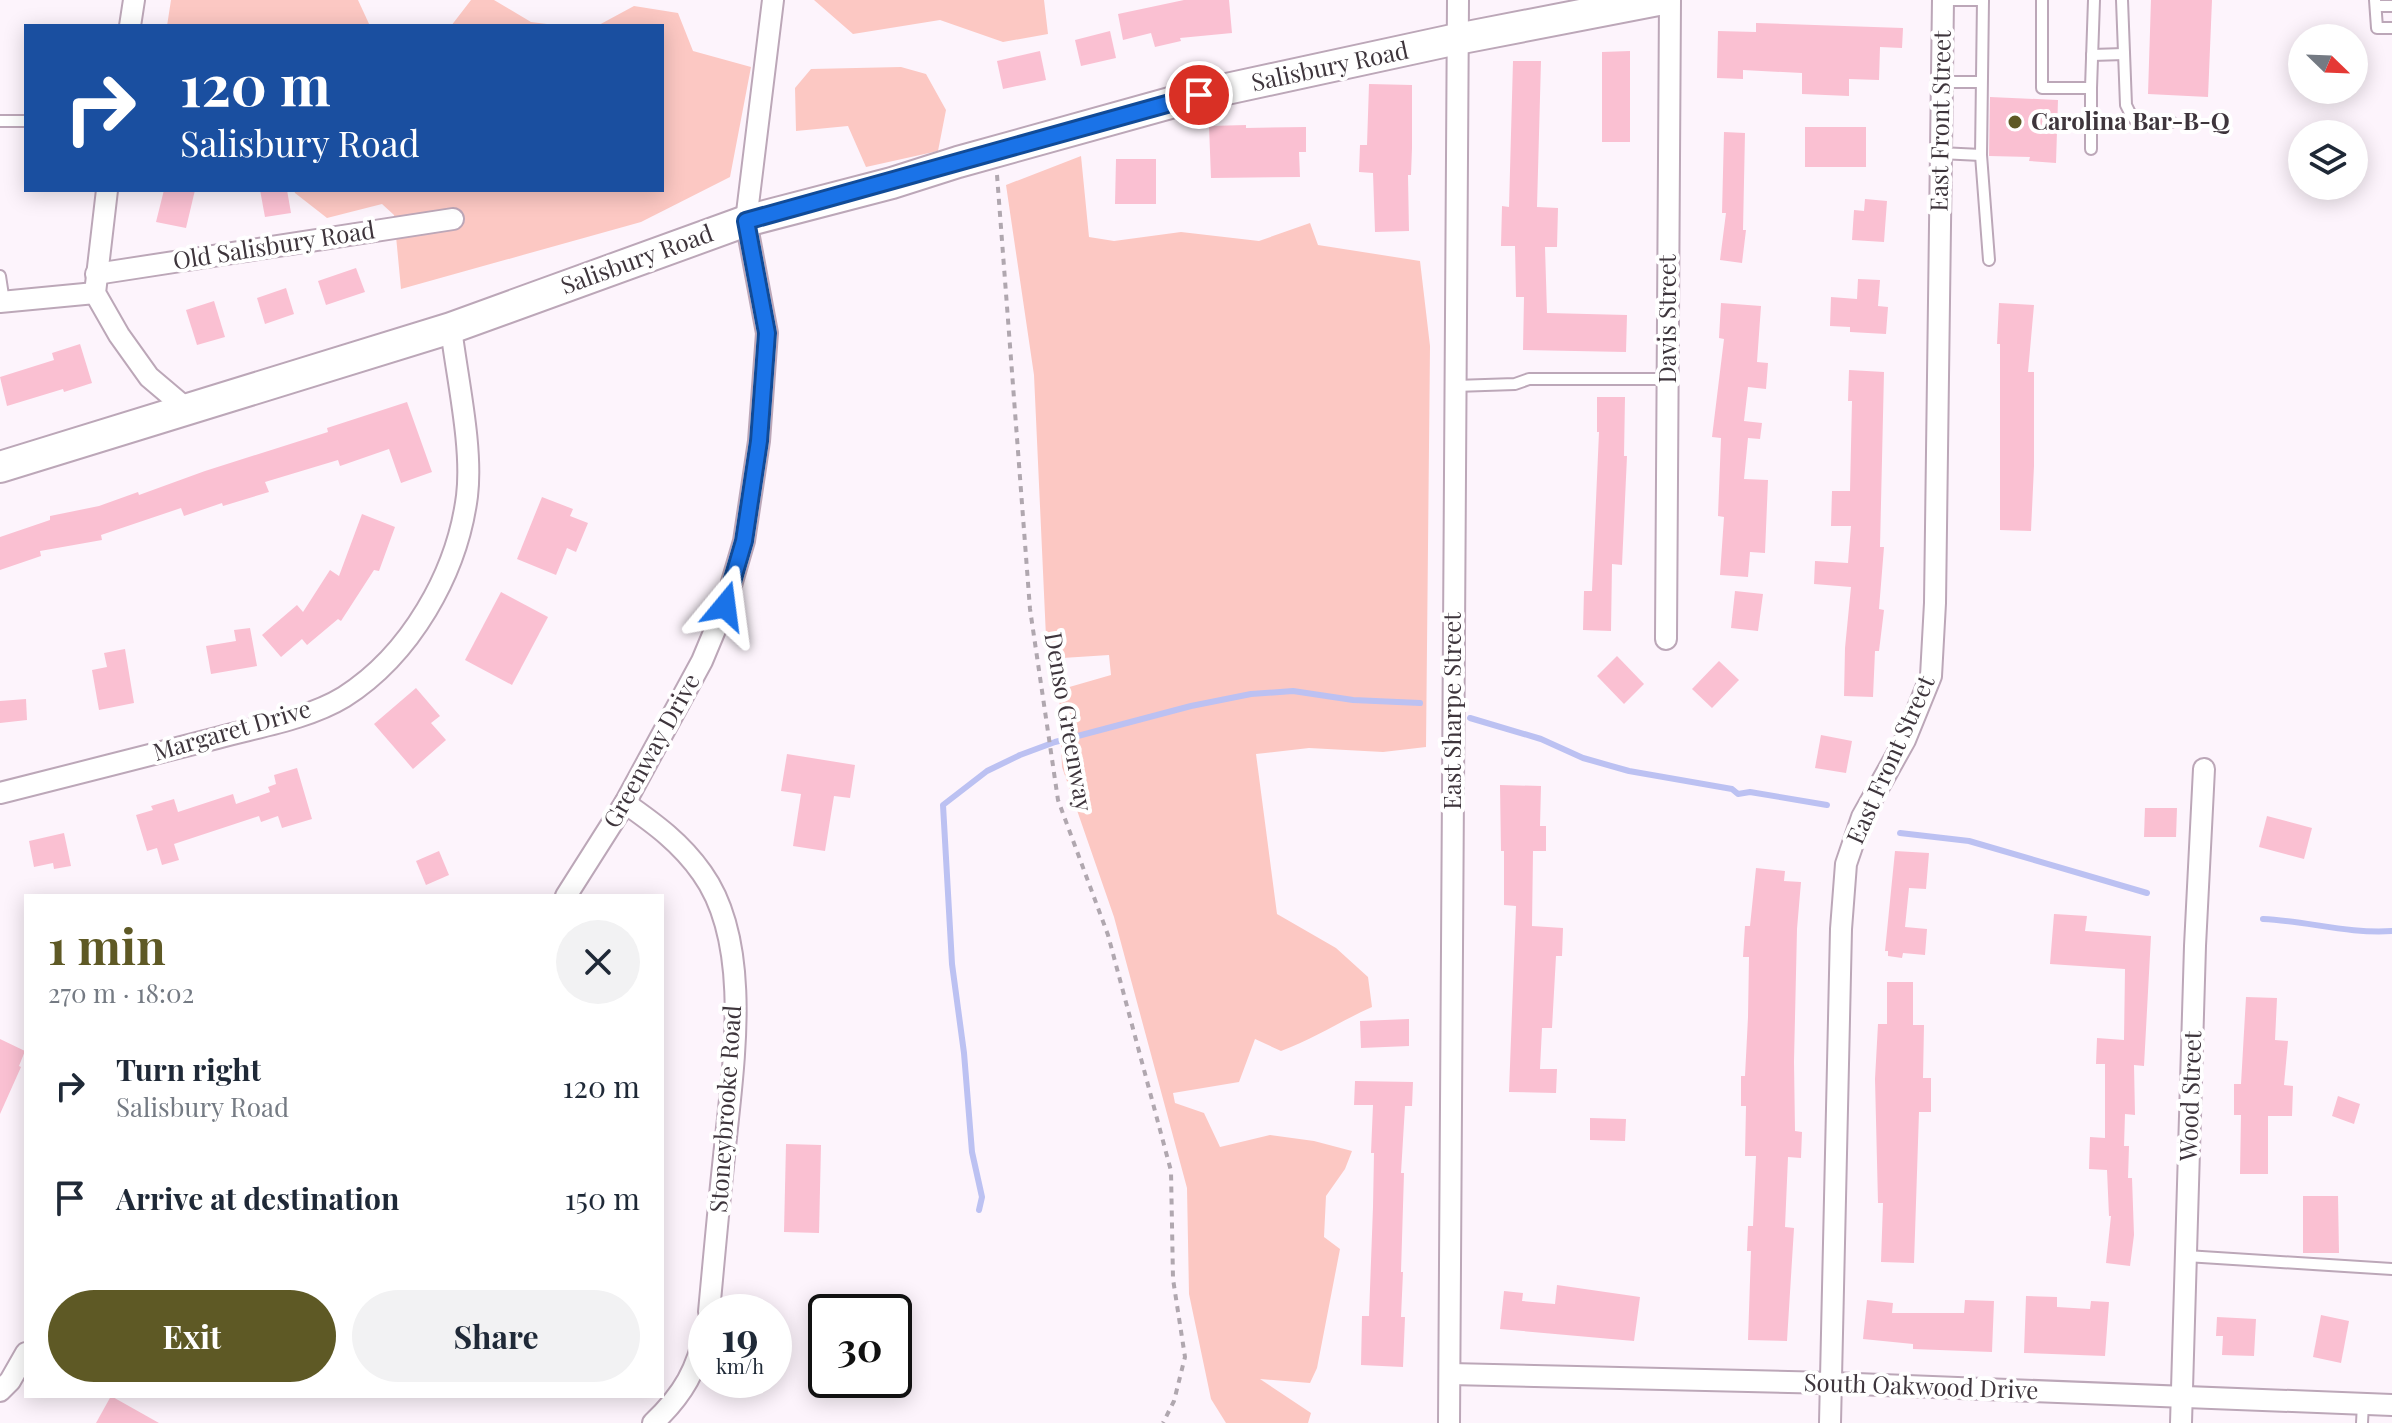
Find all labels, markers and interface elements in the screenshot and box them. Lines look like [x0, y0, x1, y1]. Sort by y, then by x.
north arrow [2288, 24, 2368, 104]
map controls [2288, 24, 2368, 200]
street label: East Front Street [1921, 30, 1957, 212]
street label: Salisbury Road [1248, 33, 1411, 97]
text: 120 m [180, 46, 331, 121]
icon: right [48, 56, 152, 160]
pin [1165, 61, 1233, 129]
icon: arrive [1177, 73, 1221, 117]
place label: Carolina Bar-B-Q [2031, 104, 2230, 136]
marker: Carolina Bar-B-Q [2006, 113, 2024, 131]
text: Salisbury Road [180, 118, 420, 166]
button: layers [2288, 120, 2368, 200]
street label: Old Salisbury Road [171, 212, 377, 276]
street label: Salisbury Road [556, 216, 717, 300]
street label: Davis Street [1650, 254, 1682, 383]
position arrow [683, 564, 767, 648]
street label: East Sharpe Street [1435, 612, 1467, 810]
street label: Denso Greenway [1038, 630, 1101, 814]
street label: Greenway Drive [595, 667, 706, 833]
street label: East Front Street [1838, 669, 1941, 848]
street label: Margaret Drive [149, 691, 314, 767]
text: 1 min [48, 913, 166, 977]
button: close [556, 920, 640, 1004]
text: 270 m · 18:02 [48, 975, 194, 1010]
street label: Stoneybrooke Road [701, 1004, 747, 1214]
street label: Wood Street [2171, 1030, 2207, 1163]
text: Turn right [116, 1049, 261, 1089]
icon: right [48, 1064, 92, 1108]
text: 120 m [562, 1066, 640, 1106]
text: Salisbury Road [116, 1089, 289, 1124]
icon: arrive [48, 1176, 92, 1220]
text: Arrive at destination [116, 1178, 399, 1218]
text: 150 m [565, 1178, 640, 1218]
button: Exit [48, 1290, 336, 1382]
button: Share [352, 1290, 640, 1382]
speed limit sign: 30 [808, 1294, 912, 1398]
text: 19 [721, 1309, 759, 1362]
text: km/h [716, 1352, 764, 1379]
street label: South Oakwood Drive [1803, 1365, 2039, 1405]

